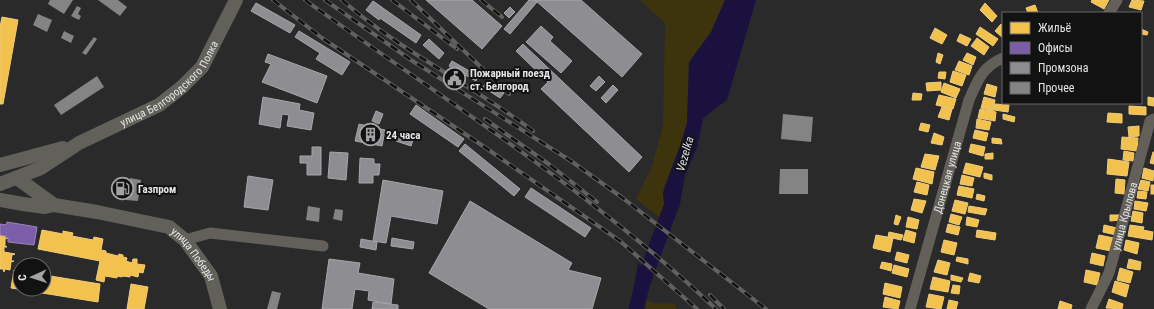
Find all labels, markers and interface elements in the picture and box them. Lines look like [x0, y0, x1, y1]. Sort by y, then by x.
legend [1002, 12, 1142, 104]
text: Жильё [1038, 21, 1071, 35]
street label: улица Белгородского Полка [118, 39, 221, 129]
text: Офисы [1038, 41, 1073, 55]
text: Промзона [1038, 61, 1089, 75]
public building icon: Пожарный поезд ст. Белгород [441, 66, 467, 92]
place label: Пожарный поезд ст. Белгород [470, 67, 550, 93]
text: Прочее [1038, 81, 1075, 95]
building icon: 24 часа [357, 122, 383, 148]
place label: 24 часа [386, 129, 420, 142]
water label: Vezelka [673, 135, 697, 173]
street label: Донецкая улица [931, 140, 964, 215]
fuel station icon: Газпром [109, 176, 135, 202]
street label: улица Крылова [1109, 181, 1140, 252]
place label: Газпром [138, 183, 176, 196]
street label: улица Победы [168, 225, 218, 282]
north arrow [12, 257, 52, 297]
text: С [16, 274, 29, 281]

